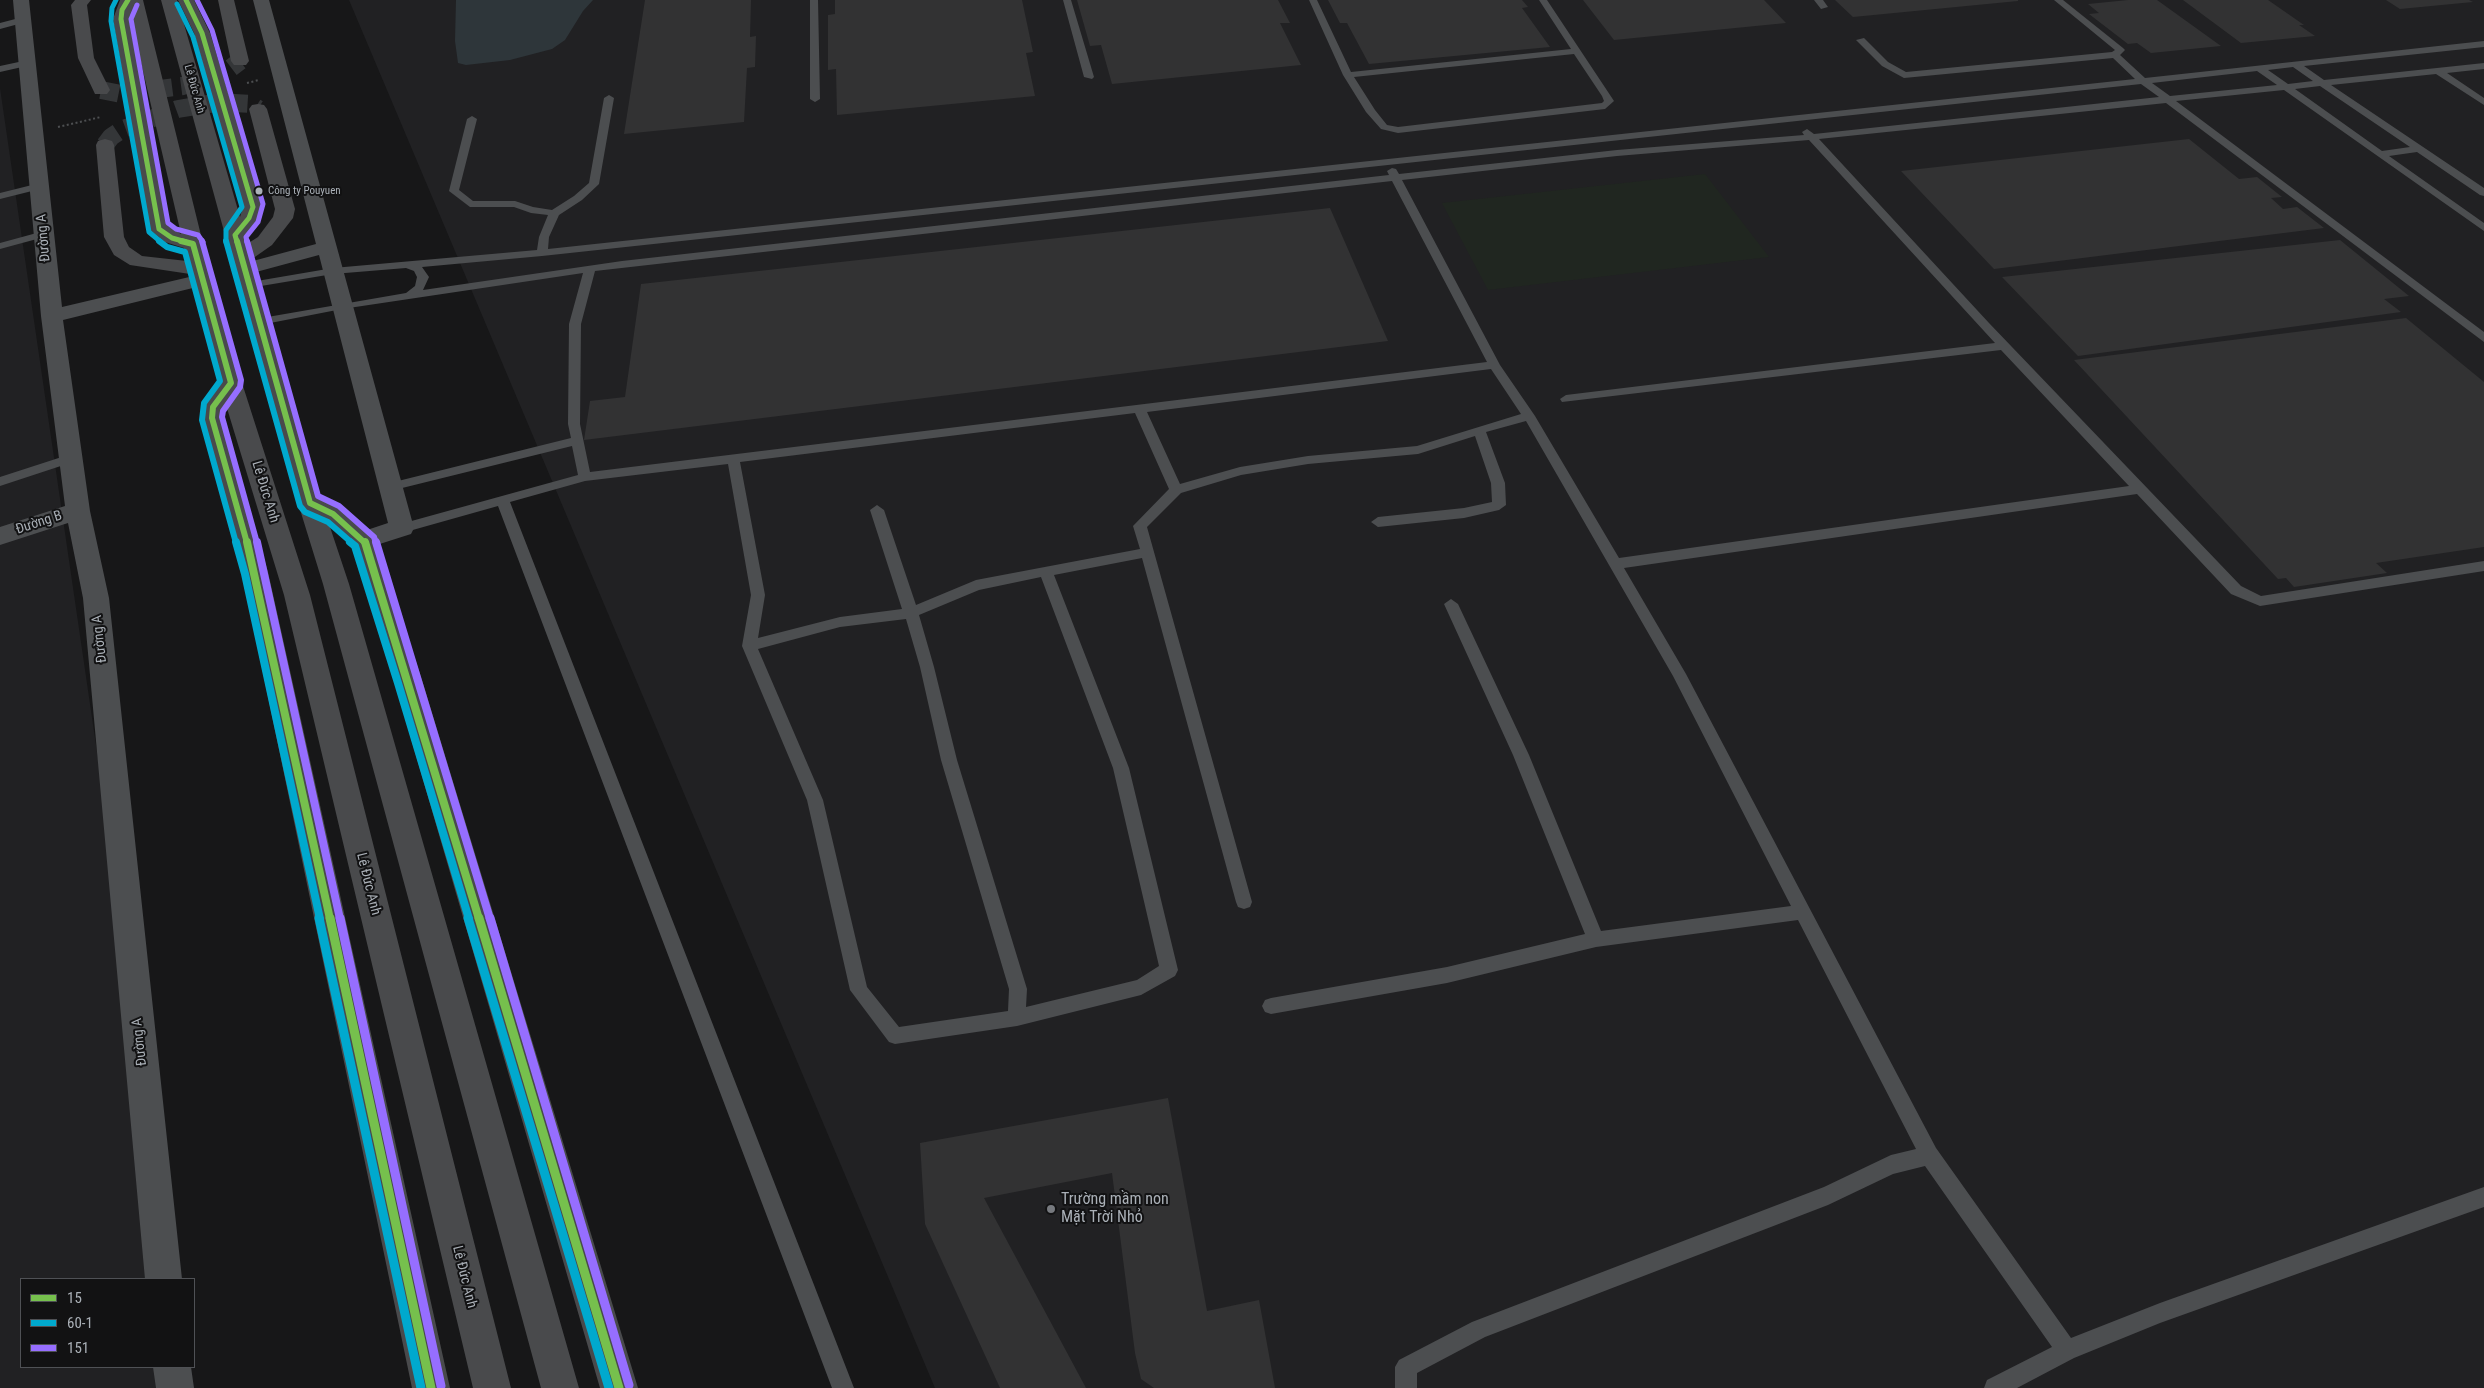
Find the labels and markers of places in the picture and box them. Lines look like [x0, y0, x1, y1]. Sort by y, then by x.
place label: Công ty Pouyuen [268, 184, 341, 198]
marker: Công ty Pouyuen [254, 186, 264, 196]
place label: Trường mầm non Mặt Trời Nhỏ [1061, 1190, 1169, 1228]
marker: Trường mầm non Mặt Trời Nhỏ [1045, 1203, 1057, 1215]

